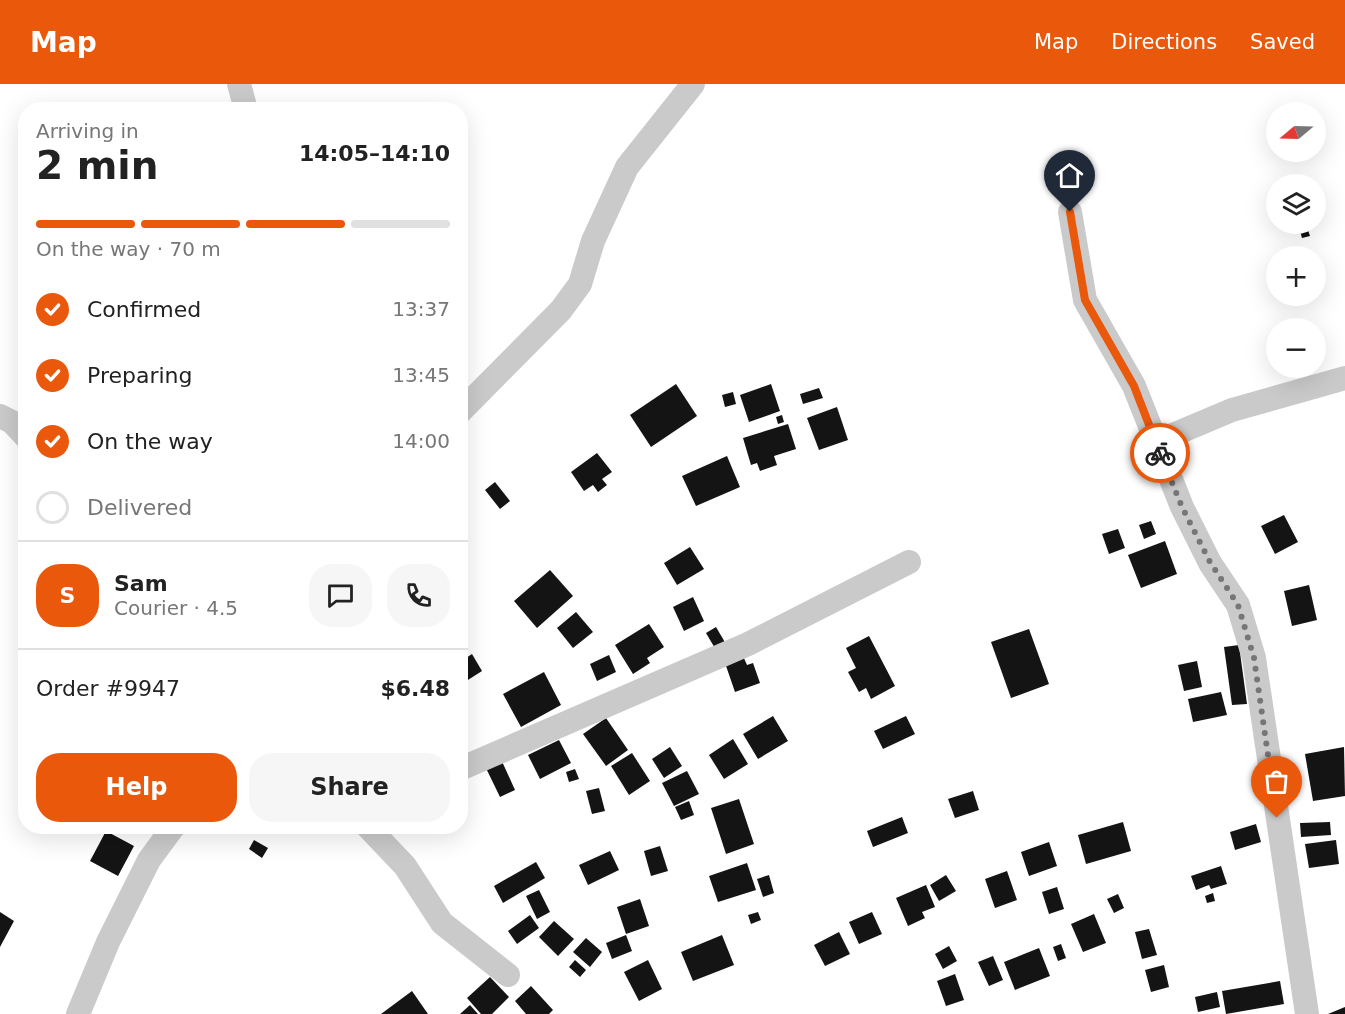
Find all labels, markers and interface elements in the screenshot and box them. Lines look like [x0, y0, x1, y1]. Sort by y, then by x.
text: Map [30, 26, 97, 59]
text: Map [1034, 30, 1078, 54]
text: Directions [1111, 30, 1217, 54]
text: Saved [1250, 30, 1315, 54]
north arrow [1266, 102, 1326, 162]
map controls [1266, 102, 1326, 378]
text: Arriving in [36, 119, 139, 143]
text: 14:05–14:10 [299, 141, 450, 166]
text: 2 min [36, 143, 158, 188]
pin [1044, 150, 1095, 212]
icon: home [1053, 159, 1086, 192]
button: layers [1266, 174, 1326, 234]
text: On the way · 70 m [36, 237, 221, 261]
button: + [1266, 246, 1326, 306]
icon: check [36, 293, 69, 326]
text: Confirmed [87, 297, 201, 322]
text: 13:37 [392, 297, 450, 321]
button: − [1266, 318, 1326, 378]
icon: check [36, 359, 69, 392]
text: Preparing [87, 363, 193, 388]
text: 13:45 [392, 363, 450, 387]
courier [1130, 423, 1190, 483]
icon: check [36, 425, 69, 458]
text: On the way [87, 429, 213, 454]
text: 14:00 [392, 429, 450, 453]
icon: bike [1144, 437, 1177, 470]
text: Delivered [87, 495, 192, 520]
button: chat [309, 564, 372, 627]
button: phone [387, 564, 450, 627]
text: Sam [114, 571, 168, 596]
text: S [60, 583, 75, 608]
text: Courier · 4.5 [114, 596, 238, 620]
text: Order #9947 [36, 676, 180, 701]
text: $6.48 [380, 676, 450, 701]
button: Help [36, 753, 237, 822]
button: Share [249, 753, 450, 822]
pin [1251, 756, 1302, 818]
icon: bag [1260, 765, 1293, 798]

